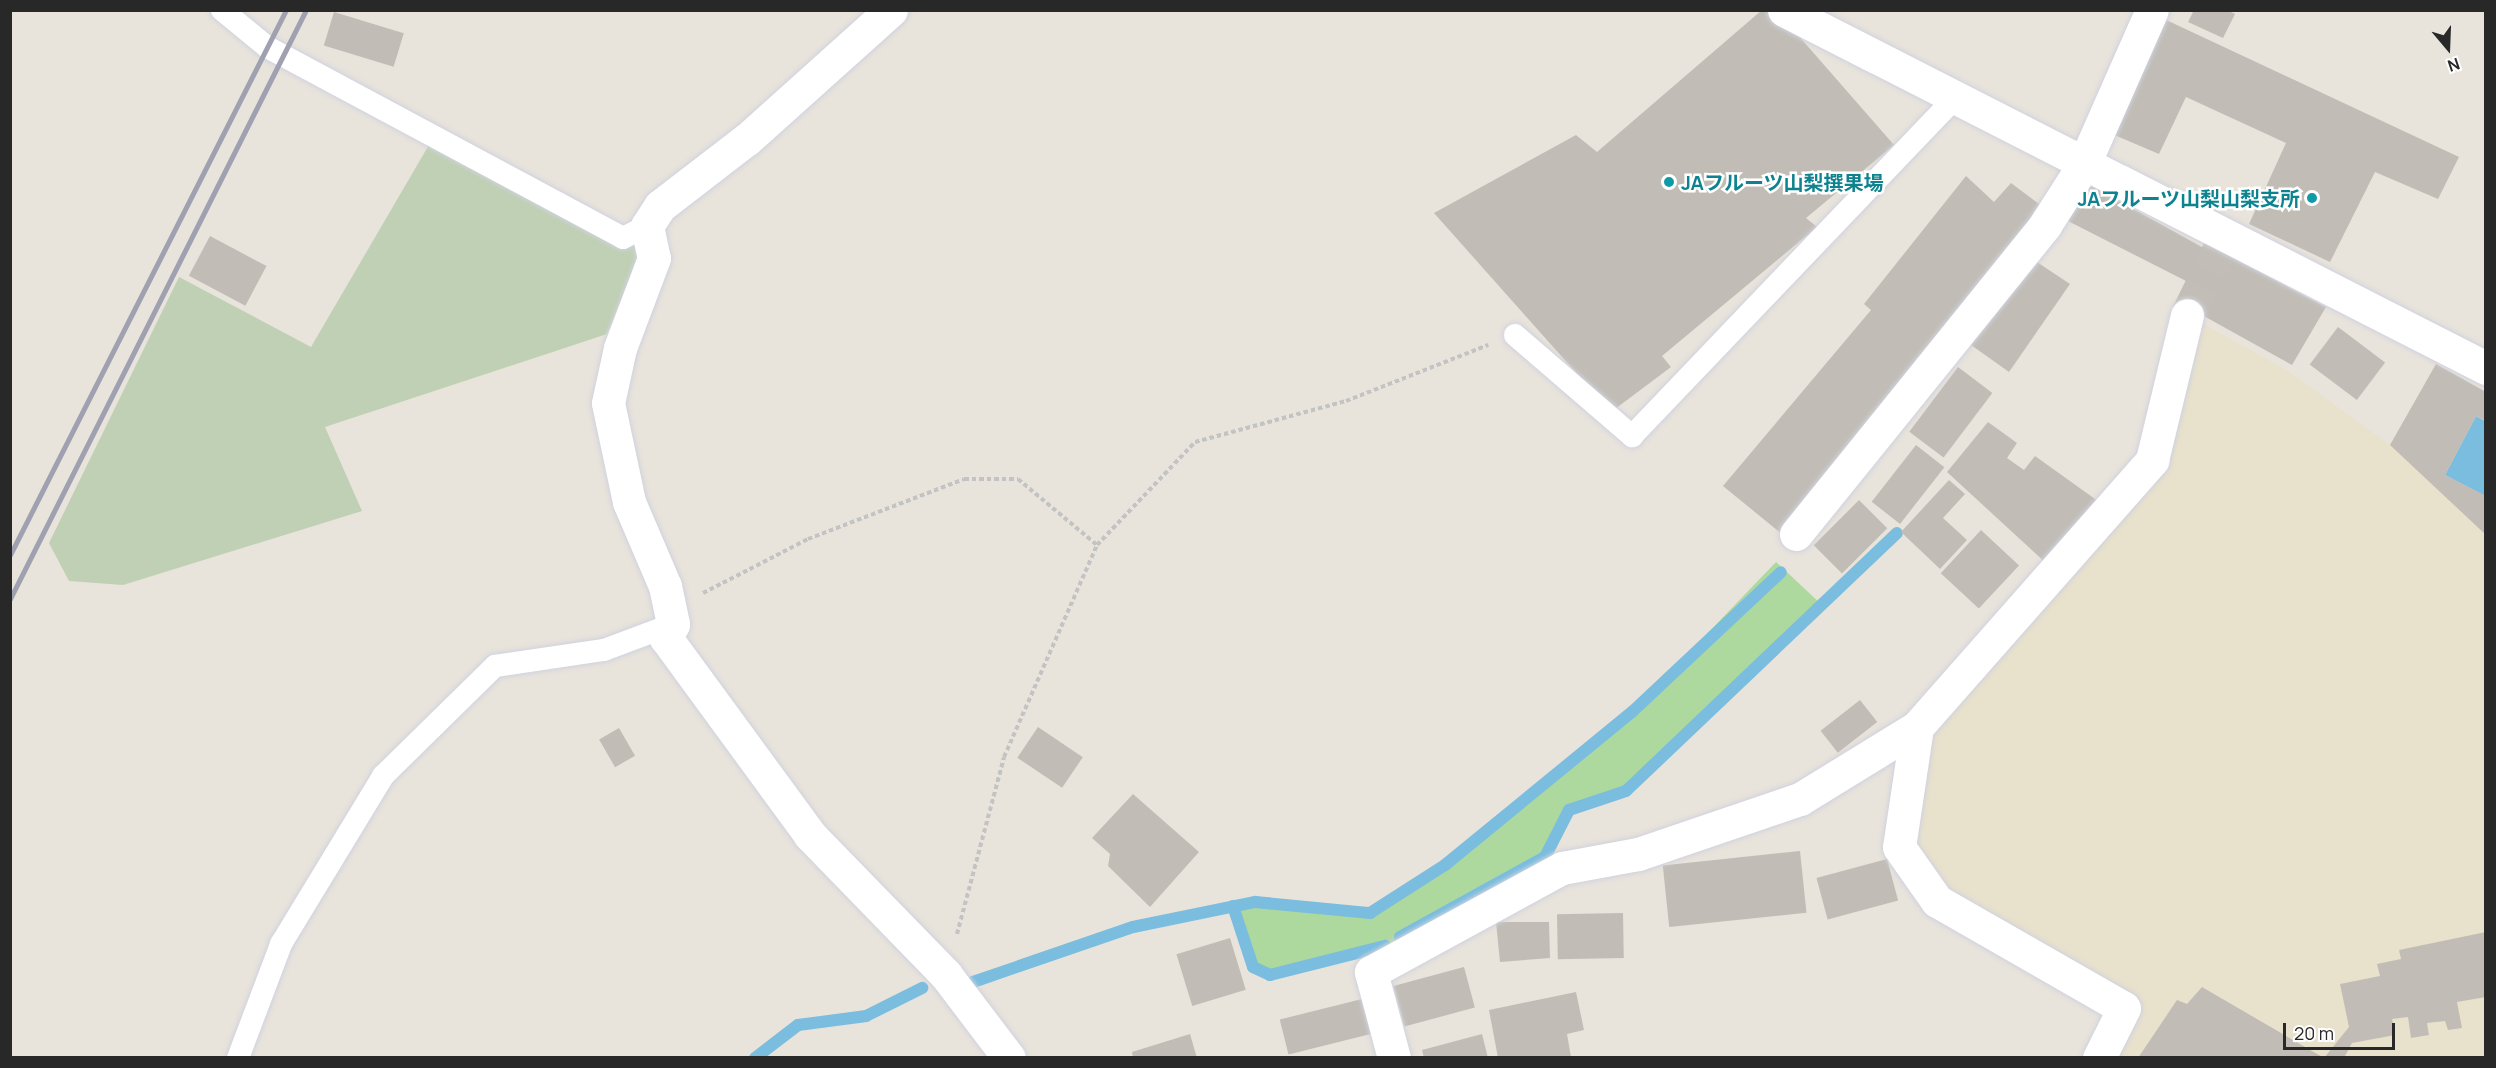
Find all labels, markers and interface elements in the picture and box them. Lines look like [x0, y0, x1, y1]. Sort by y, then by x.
north arrow [2418, 18, 2478, 78]
text: N [2445, 53, 2463, 77]
place label: JAフルーツ山梨撰果場 [1681, 170, 1884, 194]
marker: JAフルーツ山梨撰果場 [1662, 175, 1676, 189]
place label: JAフルーツ山梨山梨支所 [2077, 186, 2300, 210]
marker: JAフルーツ山梨山梨支所 [2305, 191, 2319, 205]
scale bar [2286, 1011, 2398, 1049]
text: 20 m [2294, 1021, 2334, 1045]

